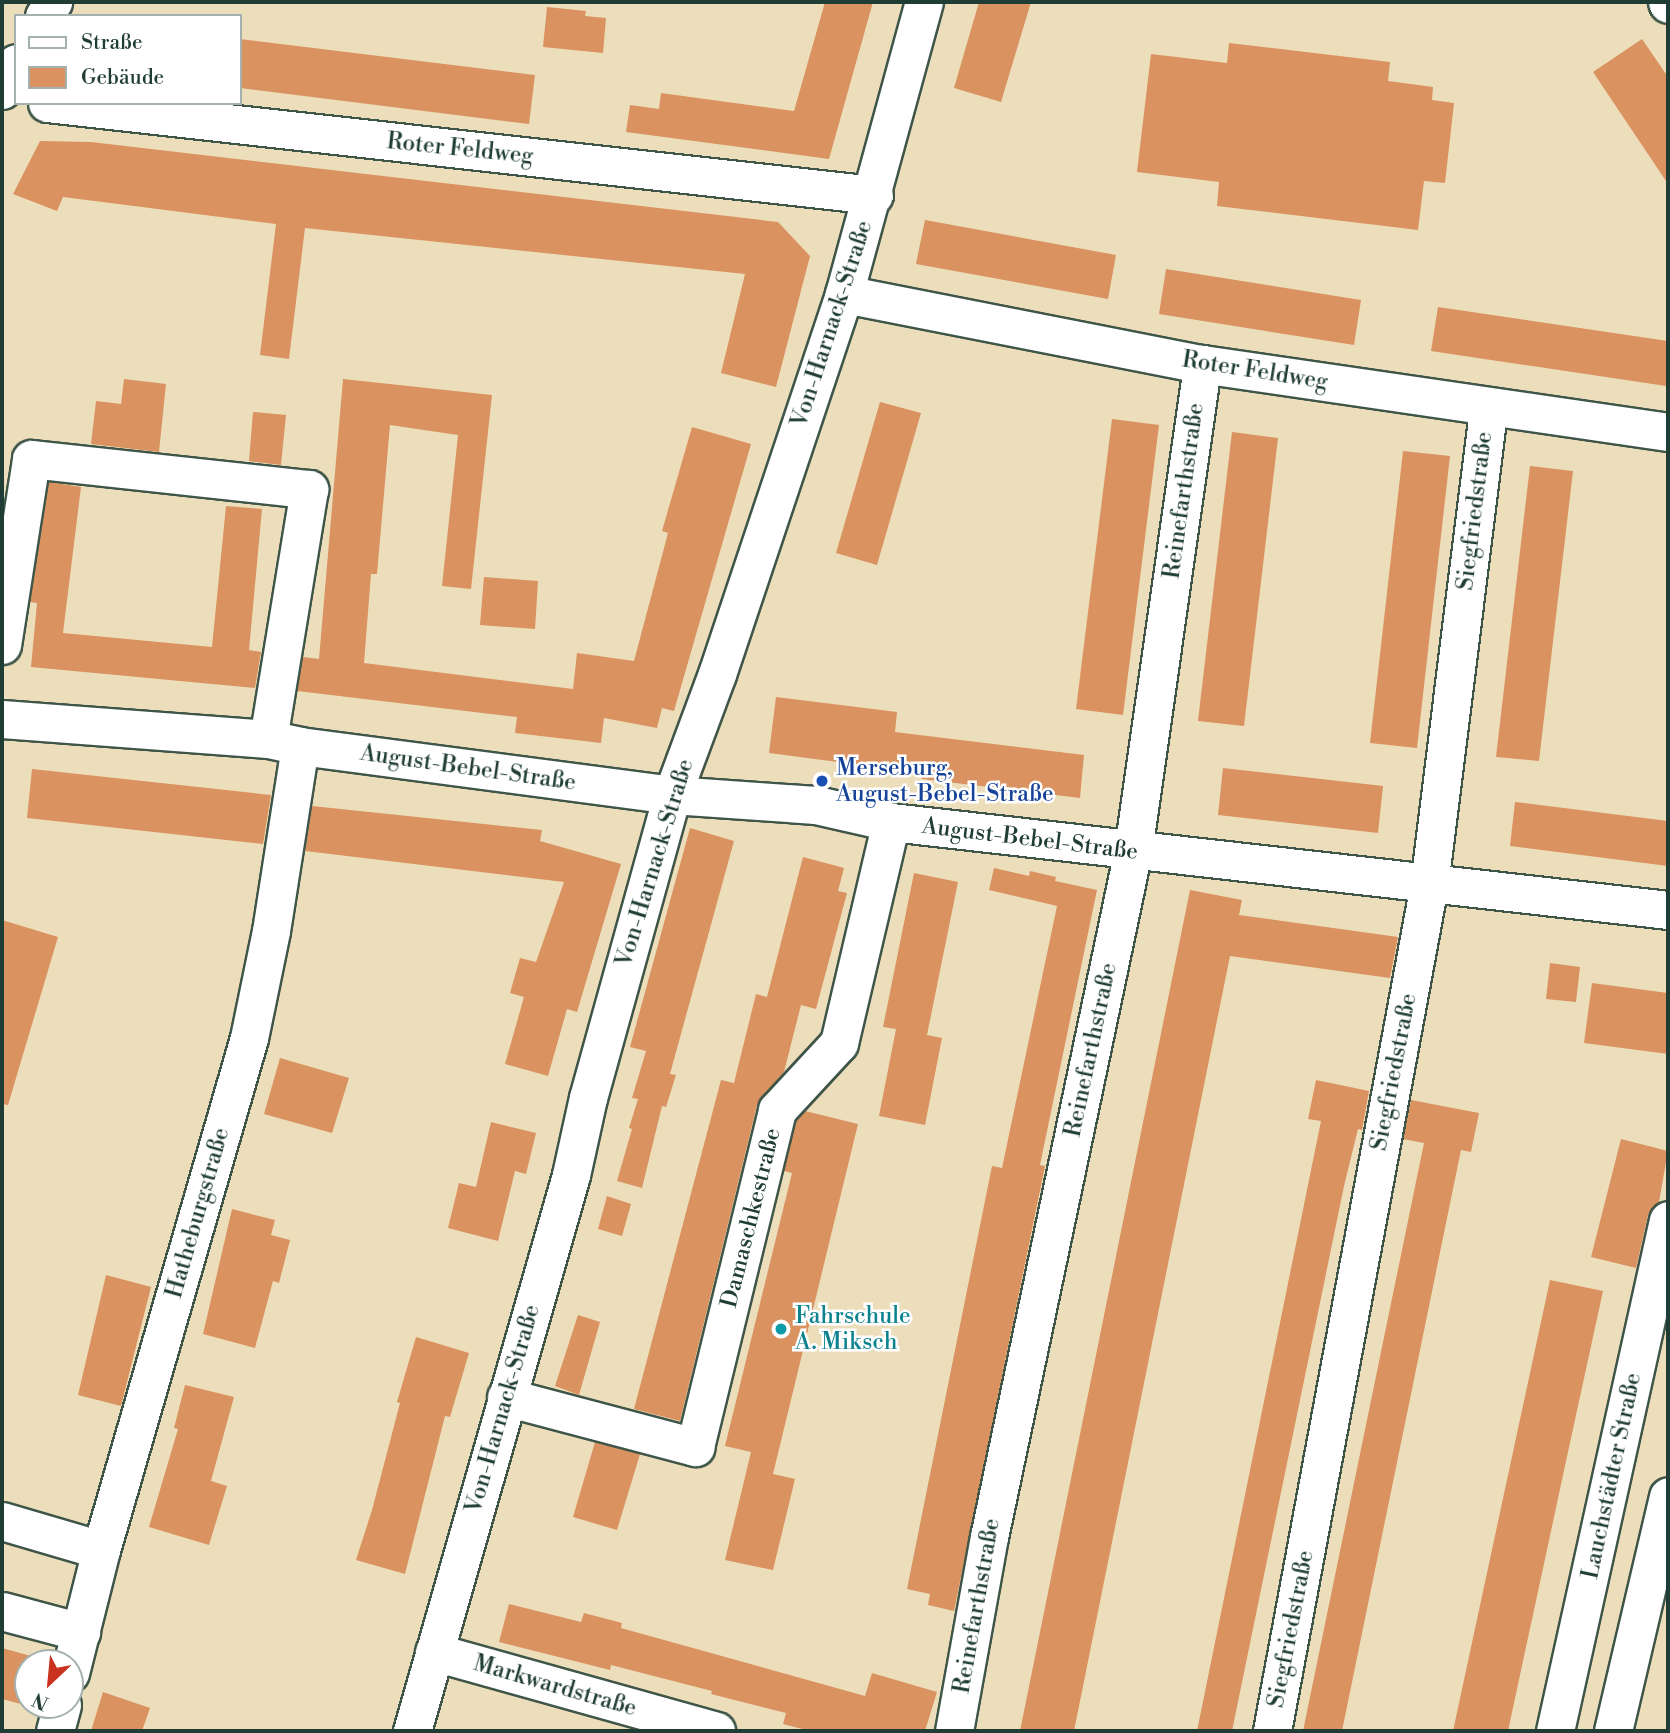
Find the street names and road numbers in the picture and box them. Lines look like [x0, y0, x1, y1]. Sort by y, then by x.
street label: Roter Feldweg [385, 128, 535, 170]
street label: Von-Harnack-Straße [786, 217, 878, 431]
street label: Roter Feldweg [1180, 346, 1330, 396]
street label: Reinefarthstraße [1158, 401, 1210, 581]
street label: Siegfriedstraße [1452, 430, 1498, 592]
street label: August-Bebel-Straße [358, 739, 578, 797]
street label: Von-Harnack-Straße [610, 756, 700, 970]
street label: August-Bebel-Straße [920, 812, 1140, 866]
street label: Reinefarthstraße [1059, 960, 1123, 1140]
street label: Siegfriedstraße [1365, 991, 1423, 1153]
street label: Hatheburgstraße [160, 1125, 236, 1301]
street label: Damaschkestraße [715, 1125, 787, 1311]
street label: Von-Harnack-Straße [460, 1301, 546, 1517]
street label: Lauchstädter Straße [1577, 1370, 1647, 1582]
street label: Reinefarthstraße [948, 1516, 1006, 1696]
street label: Siegfriedstraße [1262, 1548, 1320, 1710]
street label: Markwardstraße [470, 1650, 640, 1722]

